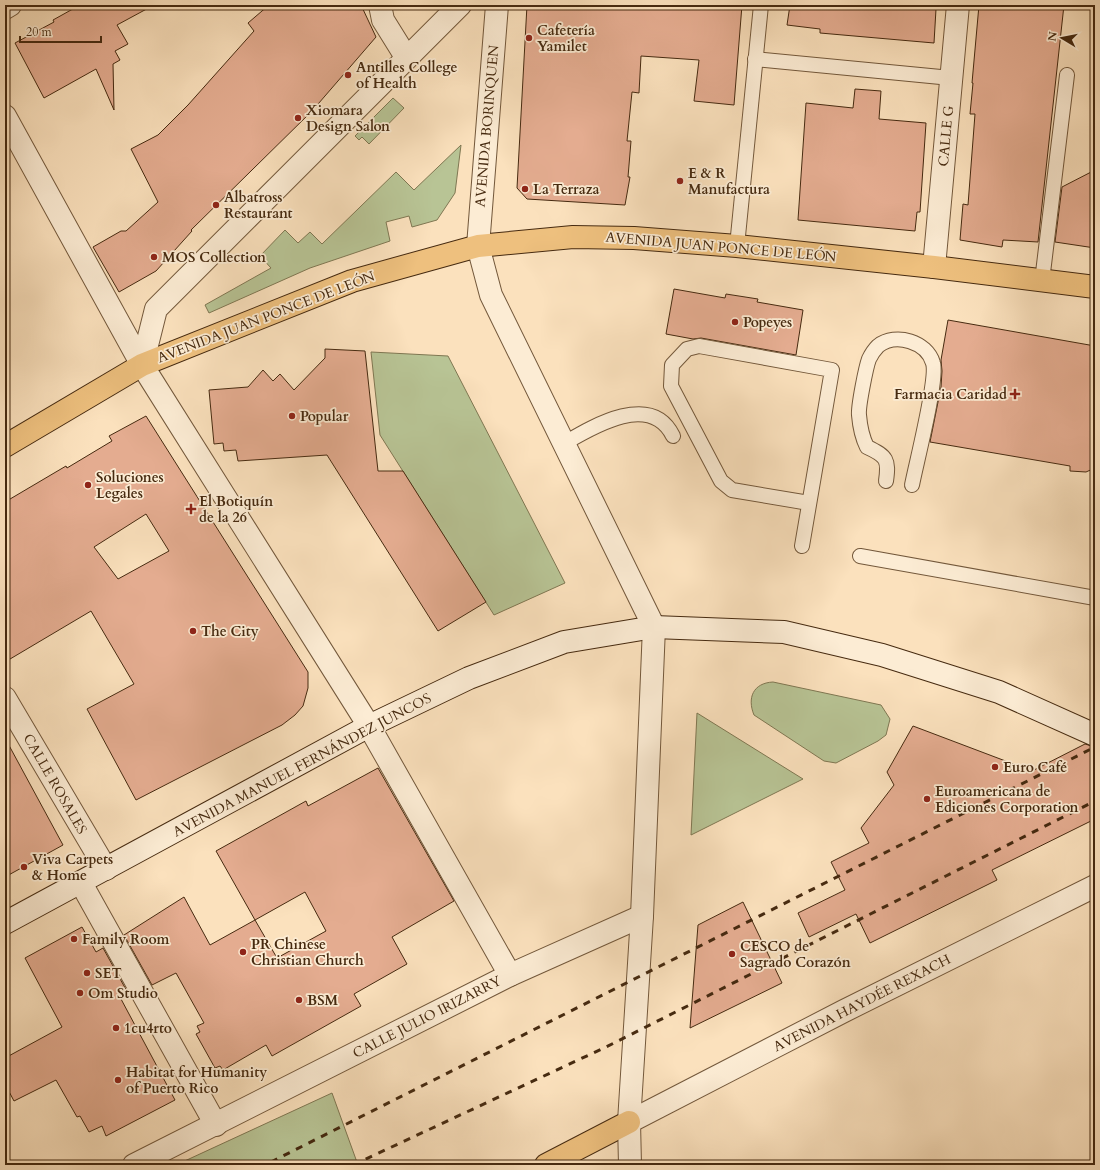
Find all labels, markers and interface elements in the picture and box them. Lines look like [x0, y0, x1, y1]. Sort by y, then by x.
scale bar [20, 18, 101, 44]
north arrow [1042, 18, 1082, 58]
place label: Cafetería Yamilet [537, 21, 595, 56]
text: 20 m [26, 24, 53, 40]
text: N [1044, 30, 1061, 42]
marker: Cafetería Yamilet [524, 33, 534, 43]
street label: AVENIDA BORINQUEN [470, 44, 504, 208]
place label: Antilles College of Health [356, 58, 458, 93]
marker: Antilles College of Health [343, 70, 353, 80]
place label: Xiomara Design Salon [306, 101, 390, 136]
street label: CALLE G [934, 105, 958, 167]
marker: Xiomara Design Salon [293, 113, 303, 123]
place label: E & R Manufactura [688, 164, 770, 199]
marker: E & R Manufactura [675, 176, 685, 186]
place label: La Terraza [533, 180, 599, 199]
marker: La Terraza [520, 184, 530, 194]
place label: Albatross Restaurant [224, 188, 293, 223]
marker: Albatross Restaurant [211, 200, 221, 210]
street label: AVENIDA JUAN PONCE DE LEÓN [605, 227, 837, 267]
place label: MOS Collection [162, 248, 266, 267]
marker: MOS Collection [149, 252, 159, 262]
street label: AVENIDA JUAN PONCE DE LEÓN [154, 267, 378, 367]
place label: Popeyes [743, 313, 792, 332]
marker: Popeyes [730, 317, 740, 327]
place label: Farmacia Caridad [894, 385, 1007, 404]
marker: Farmacia Caridad [1010, 389, 1020, 399]
place label: Popular [300, 407, 349, 426]
marker: Popular [287, 411, 297, 421]
place label: Soluciones Legales [96, 468, 164, 503]
marker: Soluciones Legales [83, 480, 93, 490]
place label: El Botiquín de la 26 [199, 492, 273, 527]
marker: El Botiquín de la 26 [186, 504, 196, 514]
place label: The City [201, 622, 259, 641]
marker: The City [188, 626, 198, 636]
street label: AVENIDA MANUEL FERNÁNDEZ JUNCOS [170, 689, 434, 841]
street label: CALLE ROSALES [19, 730, 91, 838]
place label: Euro Café [1003, 758, 1067, 777]
marker: Euro Café [990, 762, 1000, 772]
place label: Euroamericana de Ediciones Corporation [935, 782, 1079, 817]
marker: Euroamericana de Ediciones Corporation [922, 794, 932, 804]
place label: Viva Carpets & Home [32, 850, 113, 885]
marker: Viva Carpets & Home [19, 862, 29, 872]
place label: Family Room [82, 930, 170, 949]
marker: Family Room [69, 934, 79, 944]
place label: PR Chinese Christian Church [251, 935, 364, 970]
place label: CESCO de Sagrado Corazón [740, 937, 851, 972]
marker: PR Chinese Christian Church [238, 947, 248, 957]
marker: CESCO de Sagrado Corazón [727, 949, 737, 959]
street label: AVENIDA HAYDÉE REXACH [770, 950, 954, 1056]
place label: SET [95, 964, 122, 983]
marker: SET [82, 968, 92, 978]
street label: CALLE JULIO IRIZARRY [349, 971, 505, 1063]
place label: Om Studio [88, 984, 158, 1003]
marker: Om Studio [75, 988, 85, 998]
place label: BSM [307, 991, 339, 1010]
marker: BSM [294, 995, 304, 1005]
place label: 1cu4rto [124, 1019, 172, 1038]
marker: 1cu4rto [111, 1023, 121, 1033]
place label: Habitat for Humanity of Puerto Rico [126, 1063, 267, 1098]
marker: Habitat for Humanity of Puerto Rico [113, 1075, 123, 1085]

